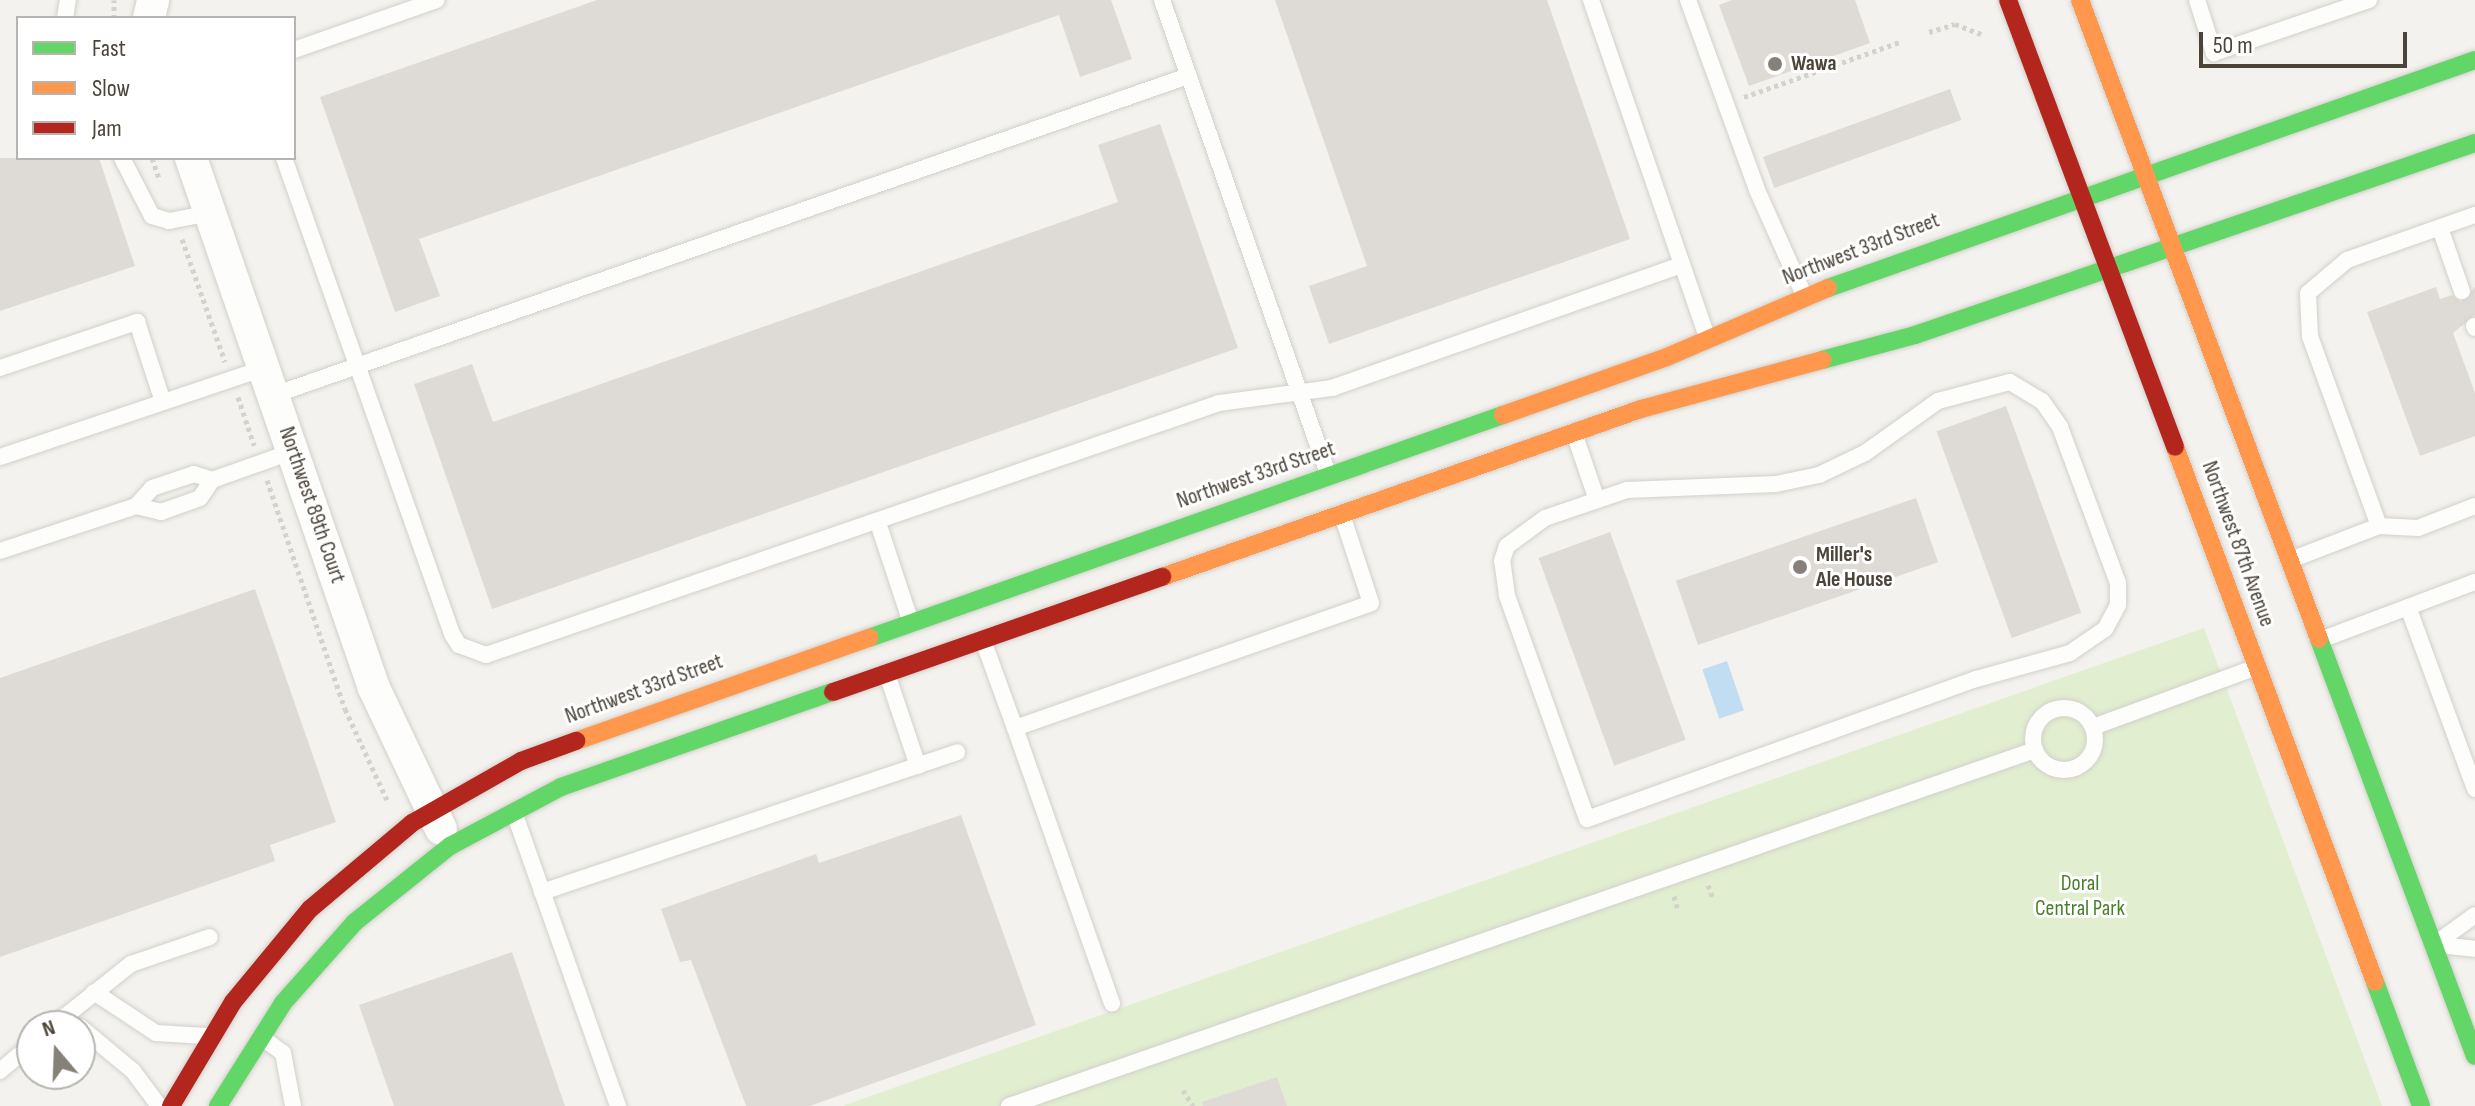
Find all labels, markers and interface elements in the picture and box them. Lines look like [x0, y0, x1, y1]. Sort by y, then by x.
legend [16, 16, 296, 160]
scale bar [2203, 16, 2411, 66]
text: 50 m [2213, 31, 2253, 60]
text: Fast [92, 34, 126, 63]
place label: Wawa [1791, 51, 1837, 77]
marker: Wawa [1766, 55, 1784, 73]
text: Slow [92, 74, 130, 103]
text: Jam [92, 114, 122, 143]
street label: Northwest 33rd Street [1779, 207, 1943, 291]
street label: Northwest 89th Court [273, 423, 351, 587]
street label: Northwest 33rd Street [1173, 436, 1339, 514]
street label: Northwest 87th Avenue [2196, 458, 2280, 630]
place label: Miller's Ale House [1816, 541, 1893, 592]
marker: Miller's Ale House [1791, 558, 1809, 576]
street label: Northwest 33rd Street [562, 648, 726, 730]
park label: Doral Central Park [2035, 870, 2125, 922]
north arrow [16, 1010, 96, 1090]
text: N [39, 1014, 59, 1043]

